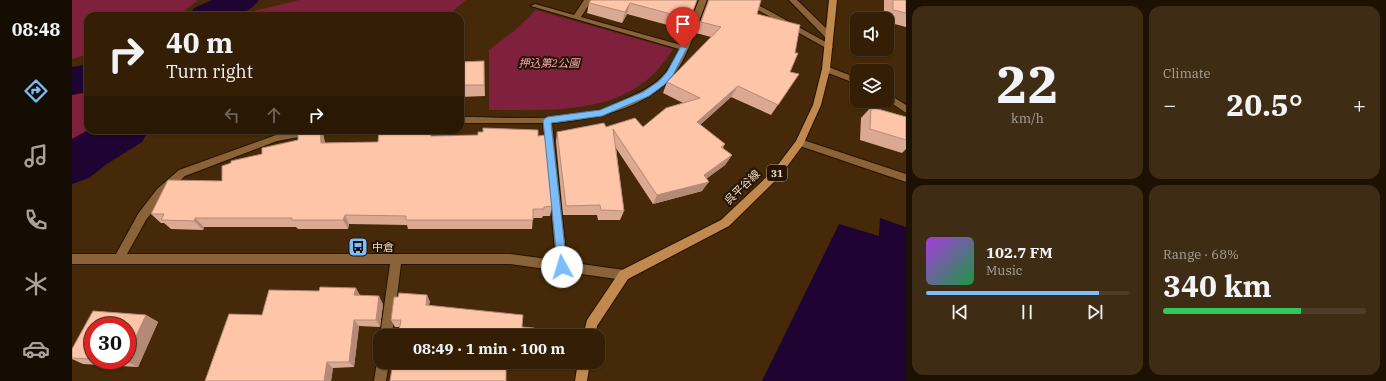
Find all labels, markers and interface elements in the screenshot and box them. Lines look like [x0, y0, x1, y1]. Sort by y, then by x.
pin [666, 7.0, 700, 48]
map controls [850, 12, 894, 108]
button: sound [850, 12, 894, 56]
icon: arrive [672, 13, 694, 35]
text: 08:48 [12, 18, 60, 41]
text: 40 m [166, 24, 233, 61]
icon: right [100, 28, 152, 80]
text: 22 [996, 50, 1059, 117]
park label: 押込第2公園 [518, 56, 582, 70]
text: Turn right [166, 60, 253, 83]
button: layers [850, 64, 894, 108]
text: Climate [1163, 65, 1210, 82]
icon: directions [22, 77, 50, 105]
text: 20.5° [1226, 85, 1303, 124]
text: − [1163, 90, 1176, 119]
text: + [1353, 90, 1366, 119]
icon: left [221, 104, 243, 126]
icon: ahead [263, 104, 285, 126]
icon: right [305, 104, 327, 126]
text: km/h [1011, 110, 1044, 127]
icon: music [22, 142, 50, 170]
road number: 31 [767, 165, 787, 181]
street label: 呉平谷線 [721, 167, 763, 207]
icon: phone [22, 206, 50, 234]
bus stop icon: 中倉 [347, 236, 369, 258]
place label: 中倉 [372, 240, 394, 254]
text: 102.7 FM [986, 243, 1053, 262]
position arrow [541, 246, 583, 288]
text: Range · 68% [1163, 246, 1239, 263]
text: Music [986, 262, 1023, 279]
text: 340 km [1163, 266, 1272, 305]
icon: climate [22, 270, 50, 298]
icon: previous [949, 301, 971, 323]
icon: pause [1016, 301, 1038, 323]
icon: next [1084, 301, 1106, 323]
speed limit sign: 30 [84, 317, 136, 369]
icon: car [22, 335, 50, 363]
text: 08:49 · 1 min · 100 m [413, 339, 565, 358]

